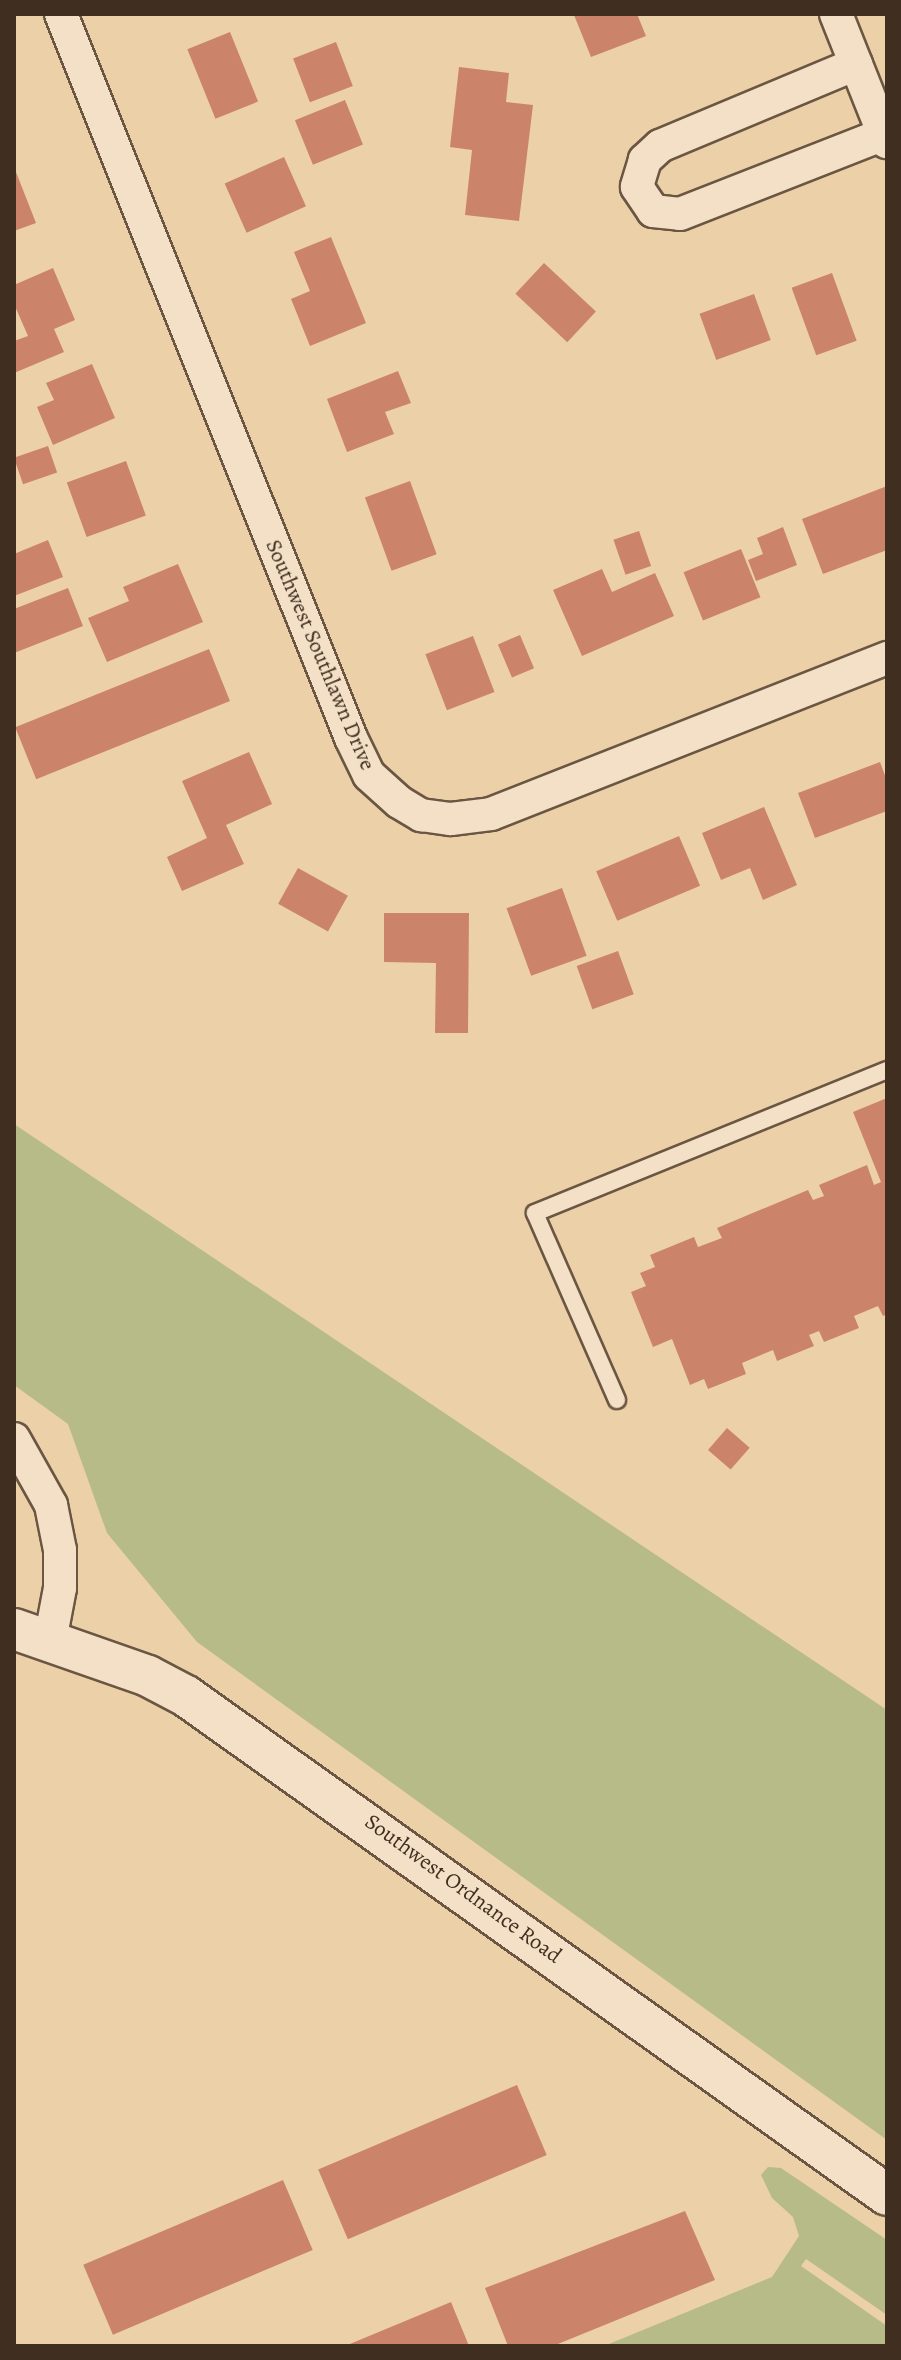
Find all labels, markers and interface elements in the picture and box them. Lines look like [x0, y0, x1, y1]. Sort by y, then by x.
street label: Southwest Southlawn Drive [259, 536, 381, 774]
street label: Southwest Ordnance Road [359, 1809, 567, 1969]

